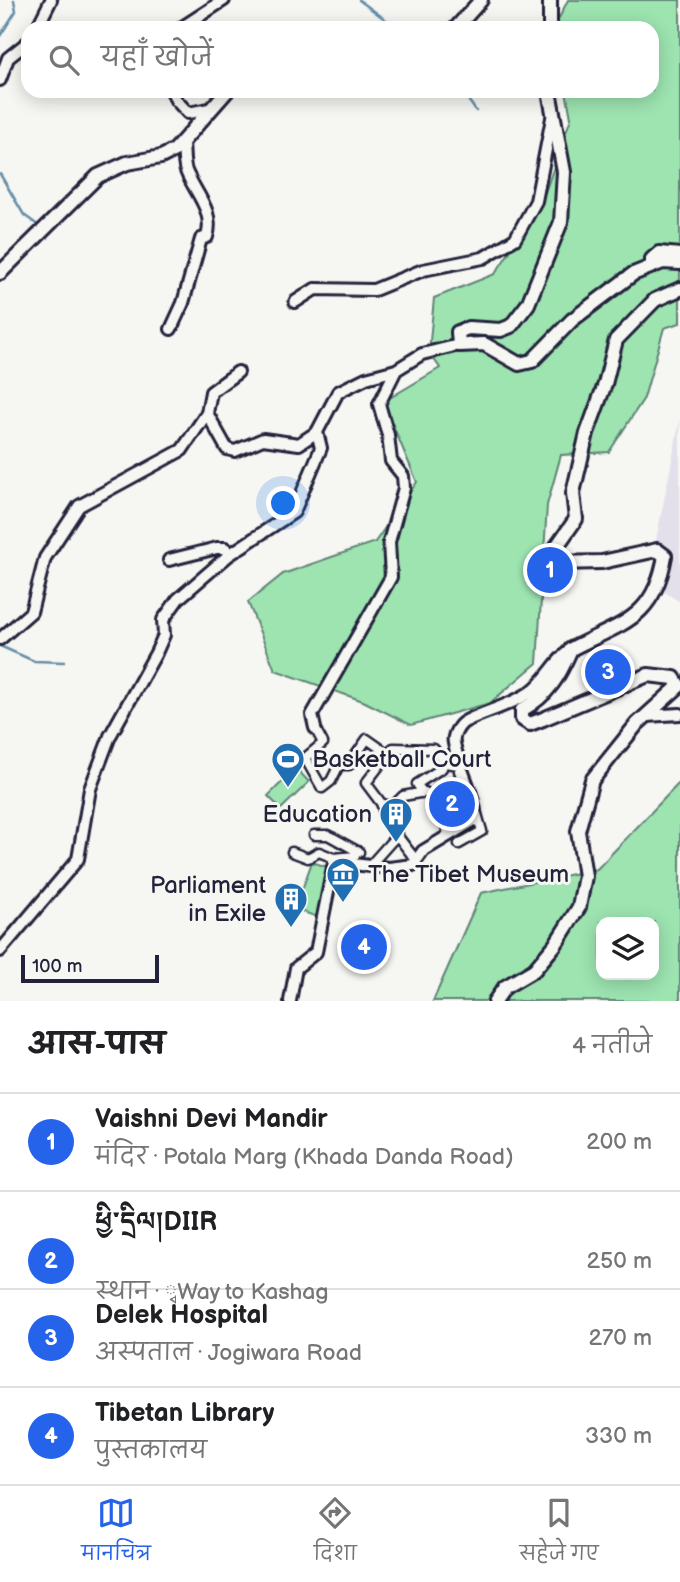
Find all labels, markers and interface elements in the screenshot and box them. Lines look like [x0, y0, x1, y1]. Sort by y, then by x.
search box [21, 21, 659, 98]
icon: search [45, 41, 83, 79]
text: यहाँ खोजें [101, 43, 213, 74]
your location [266, 486, 300, 520]
pin: 1 [527, 544, 573, 596]
pin: 3 [585, 646, 631, 698]
sports icon: Basketball Court [269, 740, 307, 789]
place label: Basketball Court [312, 745, 492, 774]
pin: 2 [429, 778, 475, 830]
building icon: Education [377, 795, 415, 844]
place label: Education [263, 800, 372, 829]
museum icon: The Tibet Museum [324, 855, 362, 904]
place label: The Tibet Museum [368, 860, 569, 889]
place label: Parliament in Exile [150, 871, 267, 928]
building icon: Parliament in Exile [272, 880, 310, 929]
map controls [596, 917, 659, 980]
button: layers [596, 917, 659, 980]
pin: 4 [341, 921, 387, 973]
scale bar [21, 952, 159, 984]
text: 100 m [32, 955, 83, 978]
text: आस-पास [28, 1027, 165, 1063]
text: 4 नतीजे [572, 1032, 652, 1060]
text: Vaishni Devi Mandir [95, 1104, 328, 1135]
text: 1 [46, 1128, 56, 1156]
text: 200 m [586, 1128, 652, 1156]
text: मंदिर · Potala Marg (Khada Danda Road) [95, 1143, 513, 1171]
text: ཕྱི་དྲིལ།DIIR [95, 1207, 217, 1238]
text: 2 [44, 1247, 58, 1275]
text: 250 m [586, 1247, 652, 1275]
text: स्थान · ྭWay to Kashag [95, 1278, 329, 1306]
text: Delek Hospital [95, 1300, 268, 1331]
text: 3 [44, 1324, 58, 1352]
text: 270 m [588, 1324, 652, 1352]
text: अस्पताल · Jogiwara Road [95, 1339, 362, 1367]
text: Tibetan Library [95, 1398, 274, 1429]
text: 4 [44, 1422, 58, 1450]
text: 330 m [585, 1422, 652, 1450]
text: पुस्तकालय [95, 1437, 207, 1465]
tab: मानचित्र [81, 1494, 151, 1574]
tab: दिशा [314, 1494, 357, 1574]
tab: सहेजे गए [519, 1494, 599, 1574]

